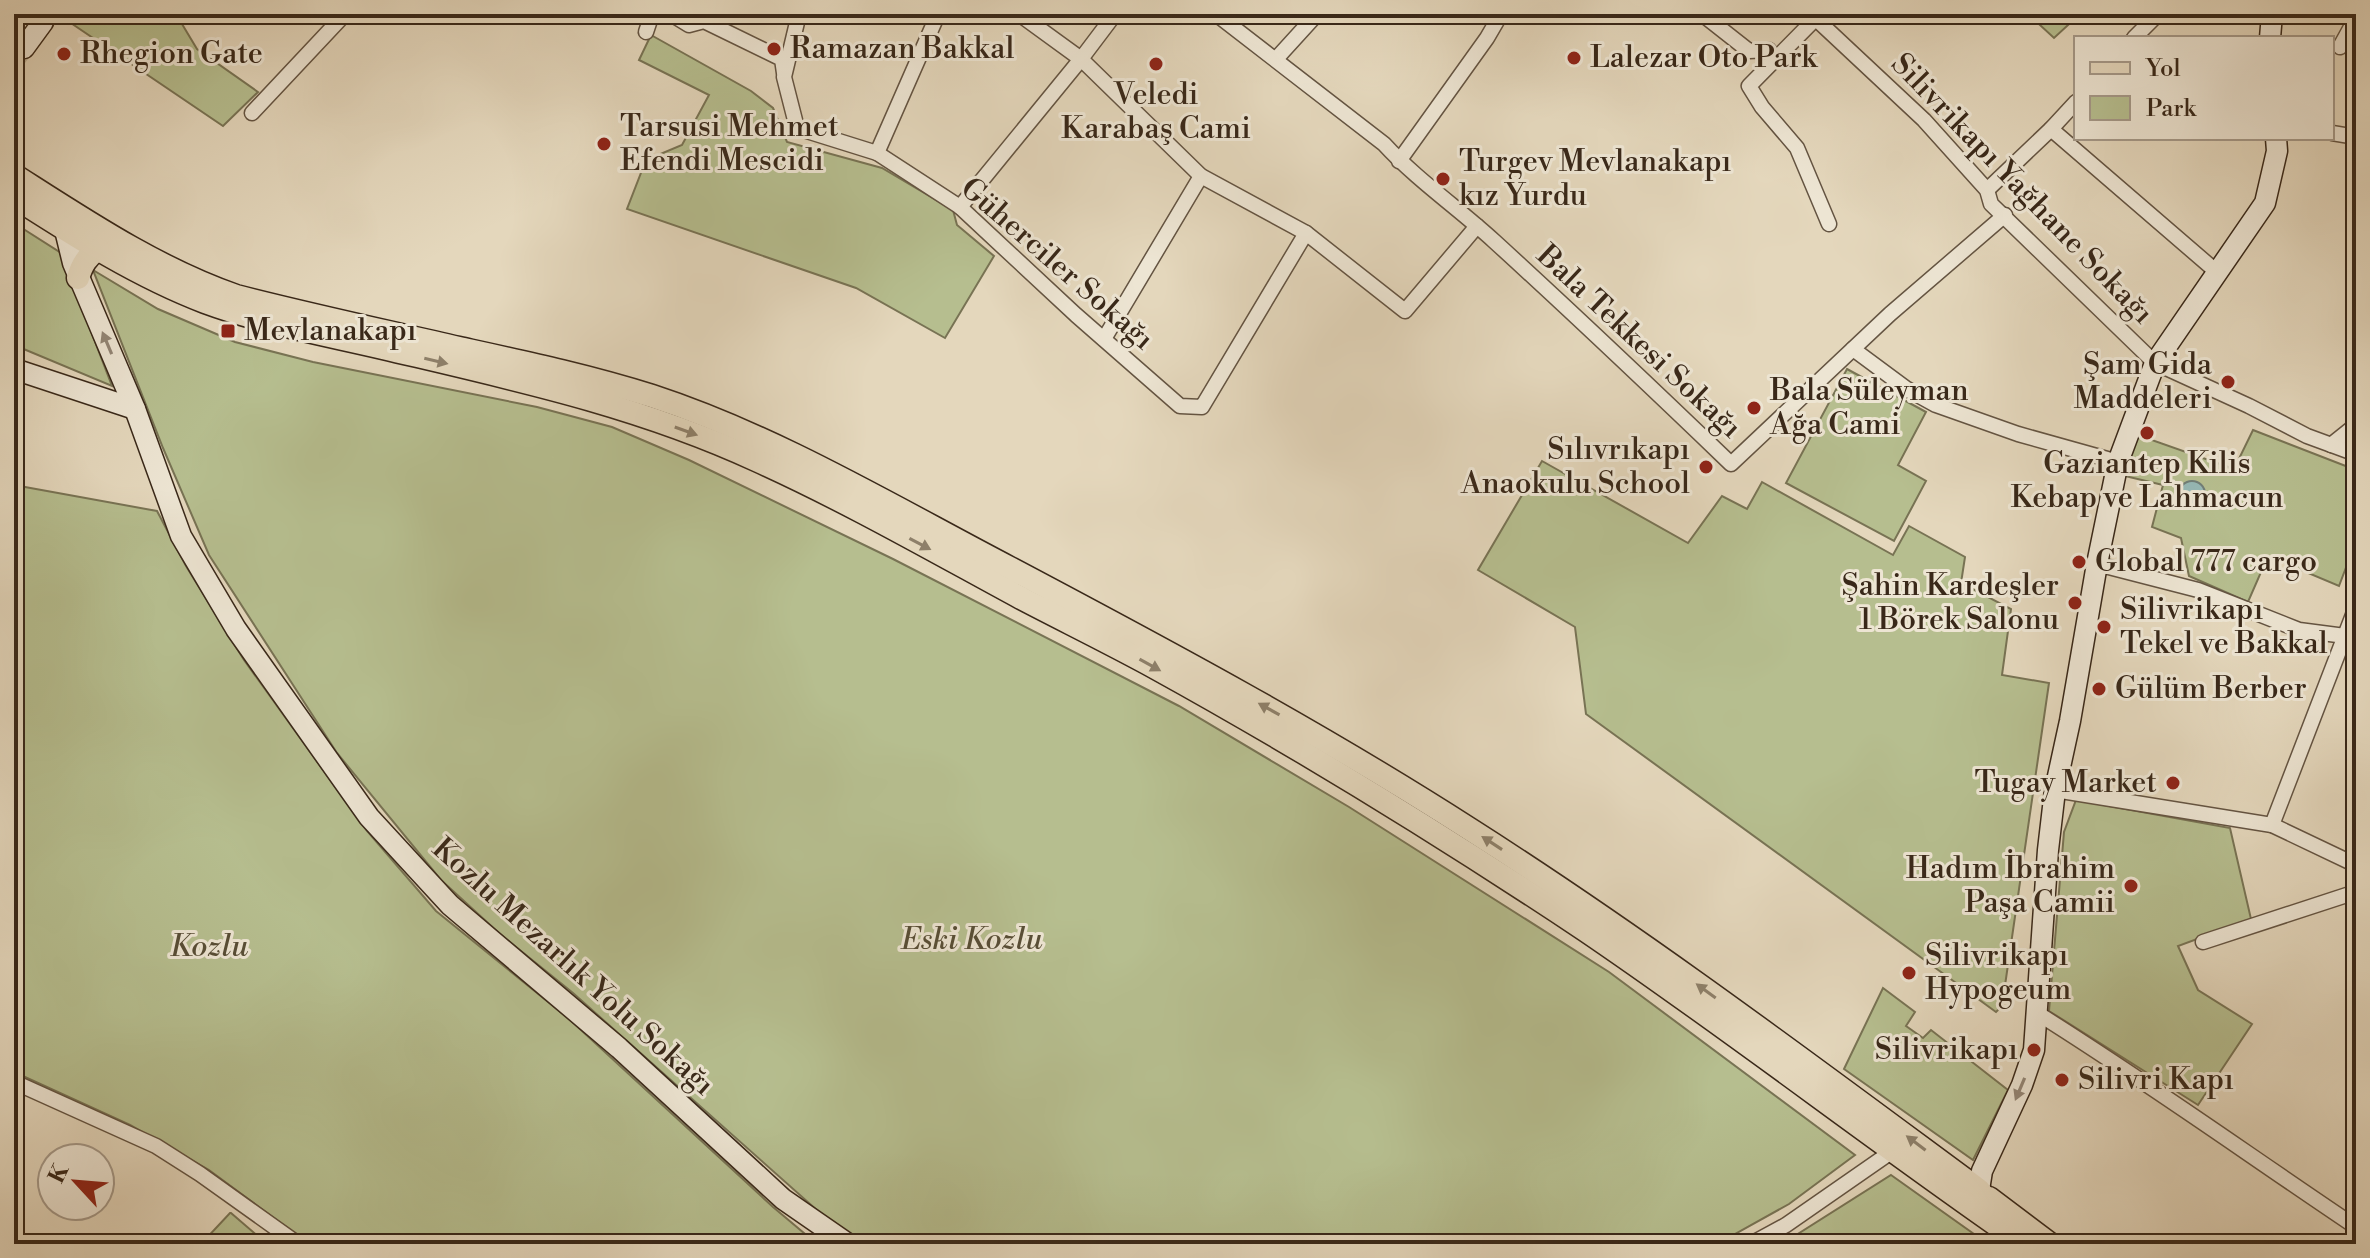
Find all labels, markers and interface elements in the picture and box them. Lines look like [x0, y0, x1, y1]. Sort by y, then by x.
place label: Ramazan Bakkal [790, 30, 1014, 68]
place label: Rhegion Gate [80, 35, 263, 73]
legend [2074, 36, 2334, 140]
place label: Lalezar Oto Park [1590, 39, 1818, 77]
marker: Ramazan Bakkal [765, 40, 783, 58]
marker: Rhegion Gate [55, 45, 73, 63]
street label: Silivrikapı Yağhane Sokağı [1883, 46, 2161, 332]
marker: Lalezar Oto Park [1565, 49, 1583, 67]
text: Yol [2144, 54, 2181, 84]
marker: Veledi Karabaş Cami [1147, 55, 1165, 73]
place label: Veledi Karabaş Cami [1061, 76, 1251, 148]
text: Park [2146, 94, 2197, 124]
place label: Tarsusi Mehmet Efendi Mescidi [620, 108, 839, 180]
marker: Tarsusi Mehmet Efendi Mescidi [595, 135, 613, 153]
place label: Turgev Mevlanakapı kız Yurdu [1459, 143, 1732, 215]
street label: Güherciler Sokağı [952, 169, 1162, 359]
marker: Turgev Mevlanakapı kız Yurdu [1434, 170, 1452, 188]
street label: Bala Tekkesi Sokağı [1528, 236, 1750, 447]
place label: Mevlanakapı [244, 312, 417, 350]
marker: Mevlanakapı [219, 322, 237, 340]
one-way arrow [101, 332, 114, 355]
place label: Şam Gida Maddeleri [2074, 346, 2213, 418]
one-way arrow [424, 355, 449, 367]
place label: Bala Süleyman Ağa Cami [1769, 372, 1969, 444]
marker: Şam Gida Maddeleri [2219, 373, 2237, 391]
marker: Bala Süleyman Ağa Cami [1745, 399, 1763, 417]
marker: Gaziantep Kilis Kebap ve Lahmacun [2138, 424, 2156, 442]
one-way arrow [674, 425, 698, 438]
place label: Sılıvrıkapı Anaokulu School [1460, 431, 1690, 503]
place label: Gaziantep Kilis Kebap ve Lahmacun [2011, 445, 2284, 517]
marker: Sılıvrıkapı Anaokulu School [1697, 458, 1715, 476]
one-way arrow [909, 537, 932, 550]
place label: Global 777 cargo [2095, 543, 2317, 581]
marker: Global 777 cargo [2070, 553, 2088, 571]
place label: Şahin Kardeşler 1 Börek Salonu [1841, 567, 2059, 639]
place label: Silivrikapı Tekel ve Bakkal [2120, 591, 2328, 663]
marker: Şahin Kardeşler 1 Börek Salonu [2066, 594, 2084, 612]
marker: Silivrikapı Tekel ve Bakkal [2095, 618, 2113, 636]
one-way arrow [1139, 658, 1162, 672]
place label: Gülüm Berber [2115, 670, 2307, 708]
marker: Gülüm Berber [2090, 680, 2108, 698]
one-way arrow [1258, 702, 1280, 716]
place label: Tugay Market [1975, 764, 2157, 802]
marker: Tugay Market [2164, 774, 2182, 792]
street label: Kozlu Mezarlık Yolu Sokağı [424, 830, 722, 1104]
one-way arrow [1481, 836, 1502, 851]
place label: Hadım İbrahim Paşa Camii [1906, 849, 2115, 922]
marker: Hadım İbrahim Paşa Camii [2122, 877, 2140, 895]
park label: Eski Kozlu [899, 921, 1043, 959]
park label: Kozlu [170, 928, 248, 966]
place label: Silivrikapı Hypogeum [1925, 937, 2071, 1009]
marker: Silivrikapı Hypogeum [1900, 964, 1918, 982]
one-way arrow [1695, 984, 1716, 999]
place label: Silivrikapı [1875, 1031, 2018, 1069]
marker: Silivrikapı [2025, 1041, 2043, 1059]
place label: Silivri Kapı [2078, 1061, 2234, 1099]
marker: Silivri Kapı [2053, 1071, 2071, 1089]
one-way arrow [2013, 1077, 2026, 1101]
one-way arrow [1906, 1136, 1926, 1152]
north arrow [36, 1142, 116, 1222]
text: K [43, 1159, 76, 1188]

